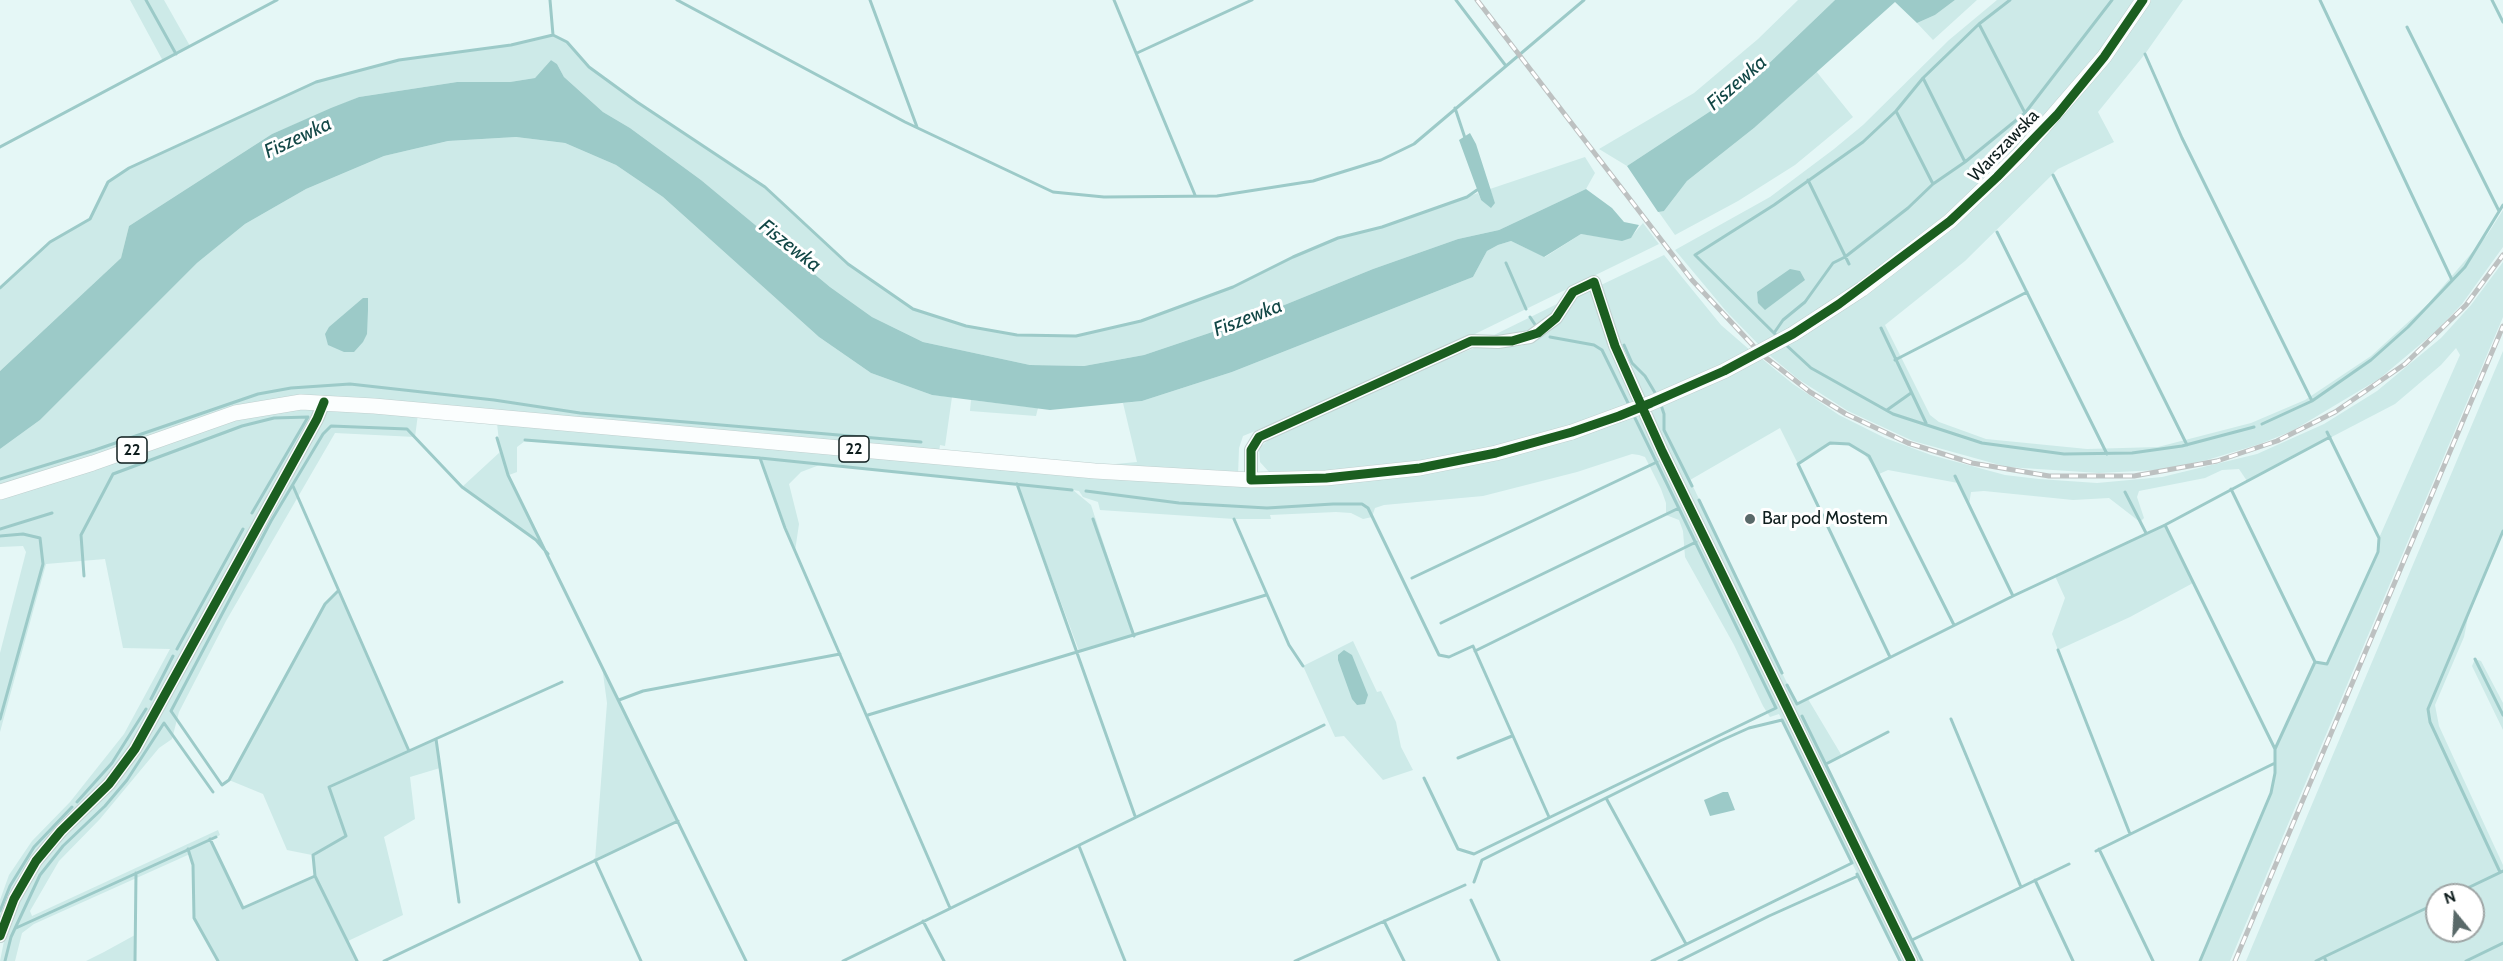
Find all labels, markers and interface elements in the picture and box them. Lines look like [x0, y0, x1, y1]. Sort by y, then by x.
water label: Fiszewka [1702, 50, 1772, 116]
street label: Warszawska [1964, 105, 2044, 187]
water label: Fiszewka [260, 112, 336, 164]
water label: Fiszewka [754, 214, 826, 278]
water label: Fiszewka [1210, 294, 1286, 342]
road number: 22 [839, 436, 869, 462]
road number: 22 [117, 437, 147, 463]
place label: Bar pod Mostem [1762, 508, 1888, 530]
marker: Bar pod Mostem [1743, 512, 1757, 526]
north arrow [2425, 883, 2485, 943]
text: N [2442, 887, 2458, 908]

